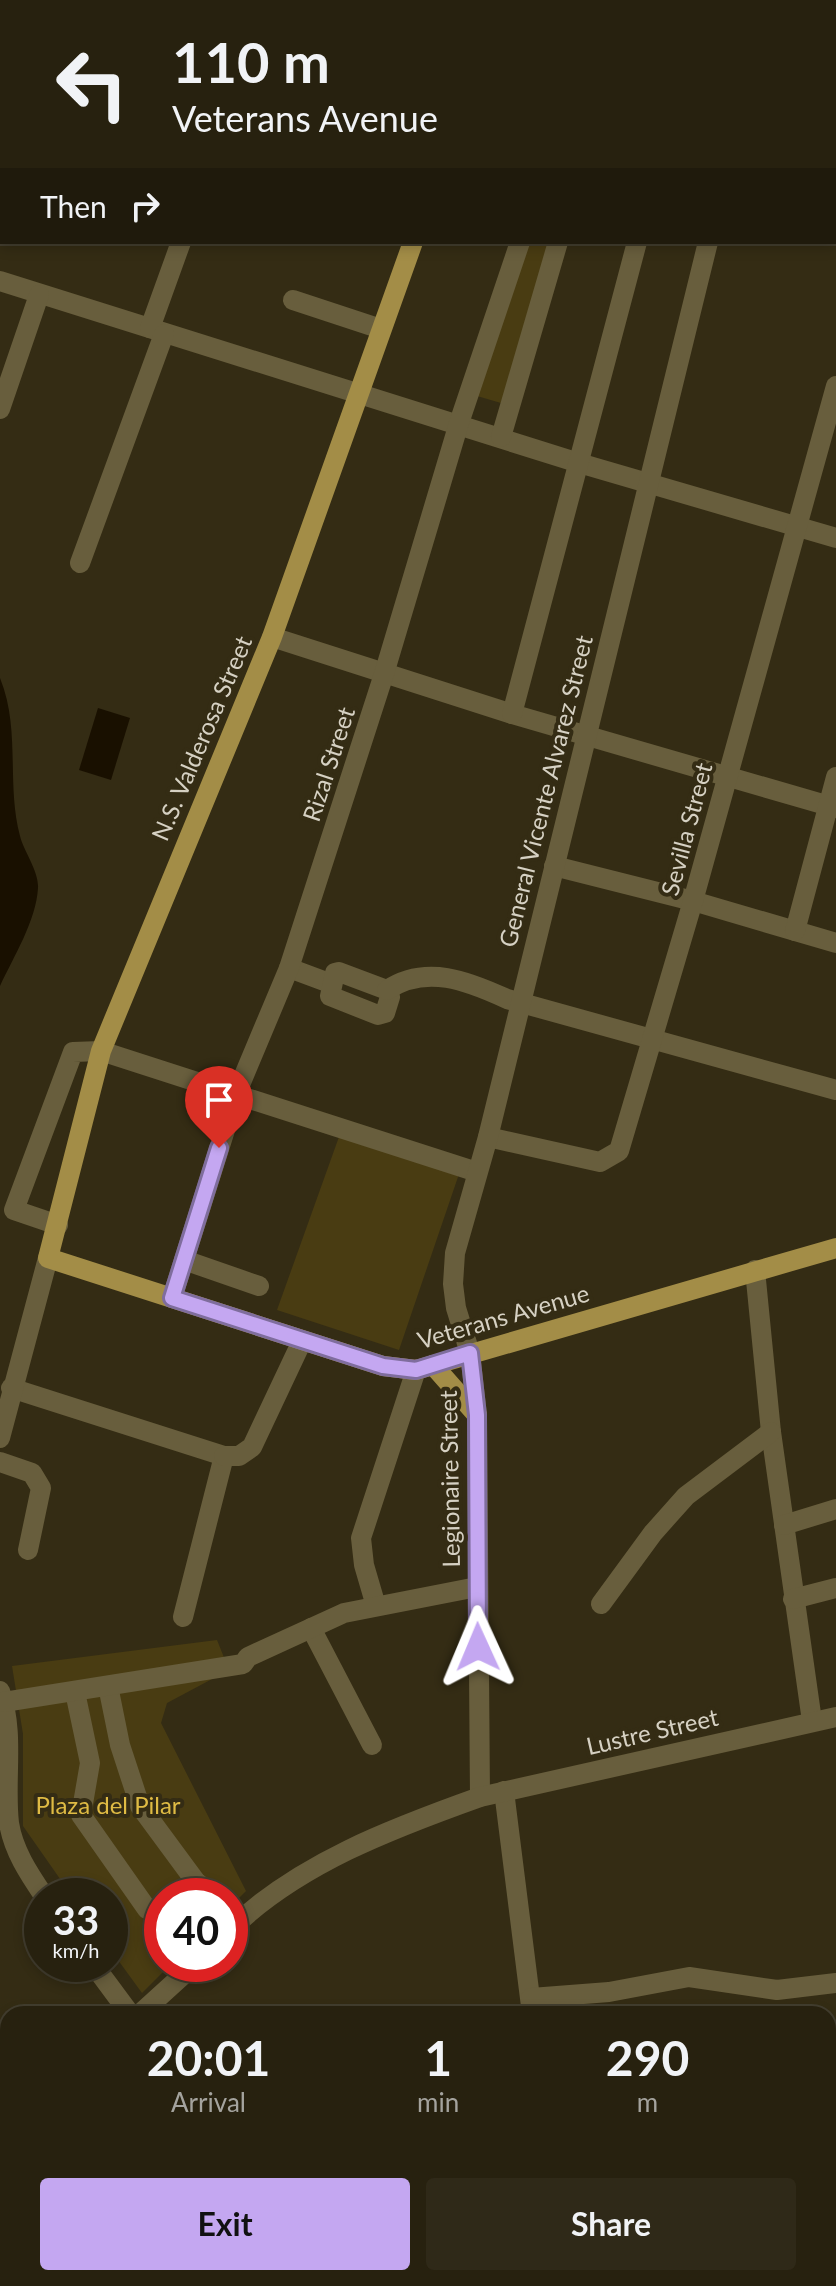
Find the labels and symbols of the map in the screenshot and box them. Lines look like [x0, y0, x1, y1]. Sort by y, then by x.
street label: N.S. Valderosa Street [145, 631, 257, 845]
street label: General Vicente Alvarez Street [492, 632, 598, 950]
street label: Rizal Street [296, 703, 360, 825]
street label: Sevilla Street [654, 759, 718, 898]
pin [185, 1066, 253, 1148]
street label: Veterans Avenue [414, 1278, 592, 1354]
street label: Legionaire Street [433, 1390, 465, 1568]
position arrow [436, 1605, 520, 1689]
street label: Lustre Street [583, 1702, 721, 1760]
park label: Plaza del Pilar [35, 1790, 181, 1819]
speed limit sign: 40 [144, 1878, 248, 1982]

